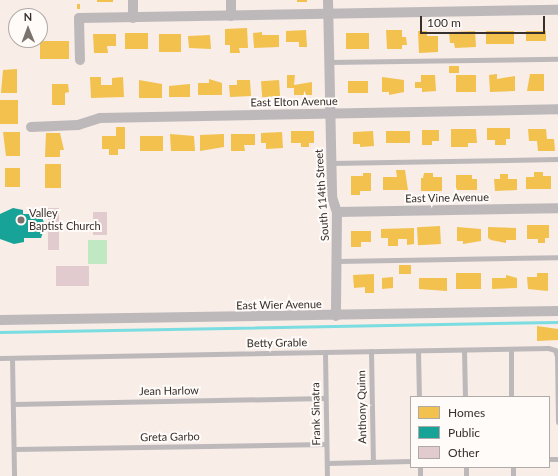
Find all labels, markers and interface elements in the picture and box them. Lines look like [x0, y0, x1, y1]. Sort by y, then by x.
north arrow [8, 8, 48, 48]
scale bar [422, 8, 547, 34]
text: N [23, 10, 32, 23]
text: 100 m [427, 15, 461, 30]
street label: East Elton Avenue [250, 95, 338, 109]
street label: South 114th Street [312, 149, 332, 241]
street label: East Vine Avenue [405, 191, 489, 205]
place label: Valley Baptist Church [29, 207, 101, 233]
marker: Valley Baptist Church [16, 215, 26, 225]
street label: East Wier Avenue [236, 298, 322, 312]
street label: Betty Grable [247, 336, 307, 350]
street label: Anthony Quinn [355, 370, 369, 444]
street label: Frank Sinatra [309, 382, 323, 446]
street label: Jean Harlow [139, 384, 199, 398]
legend [410, 396, 550, 468]
text: Homes [448, 405, 485, 420]
text: Public [448, 425, 480, 440]
street label: Greta Garbo [140, 430, 200, 444]
text: Other [448, 445, 479, 460]

